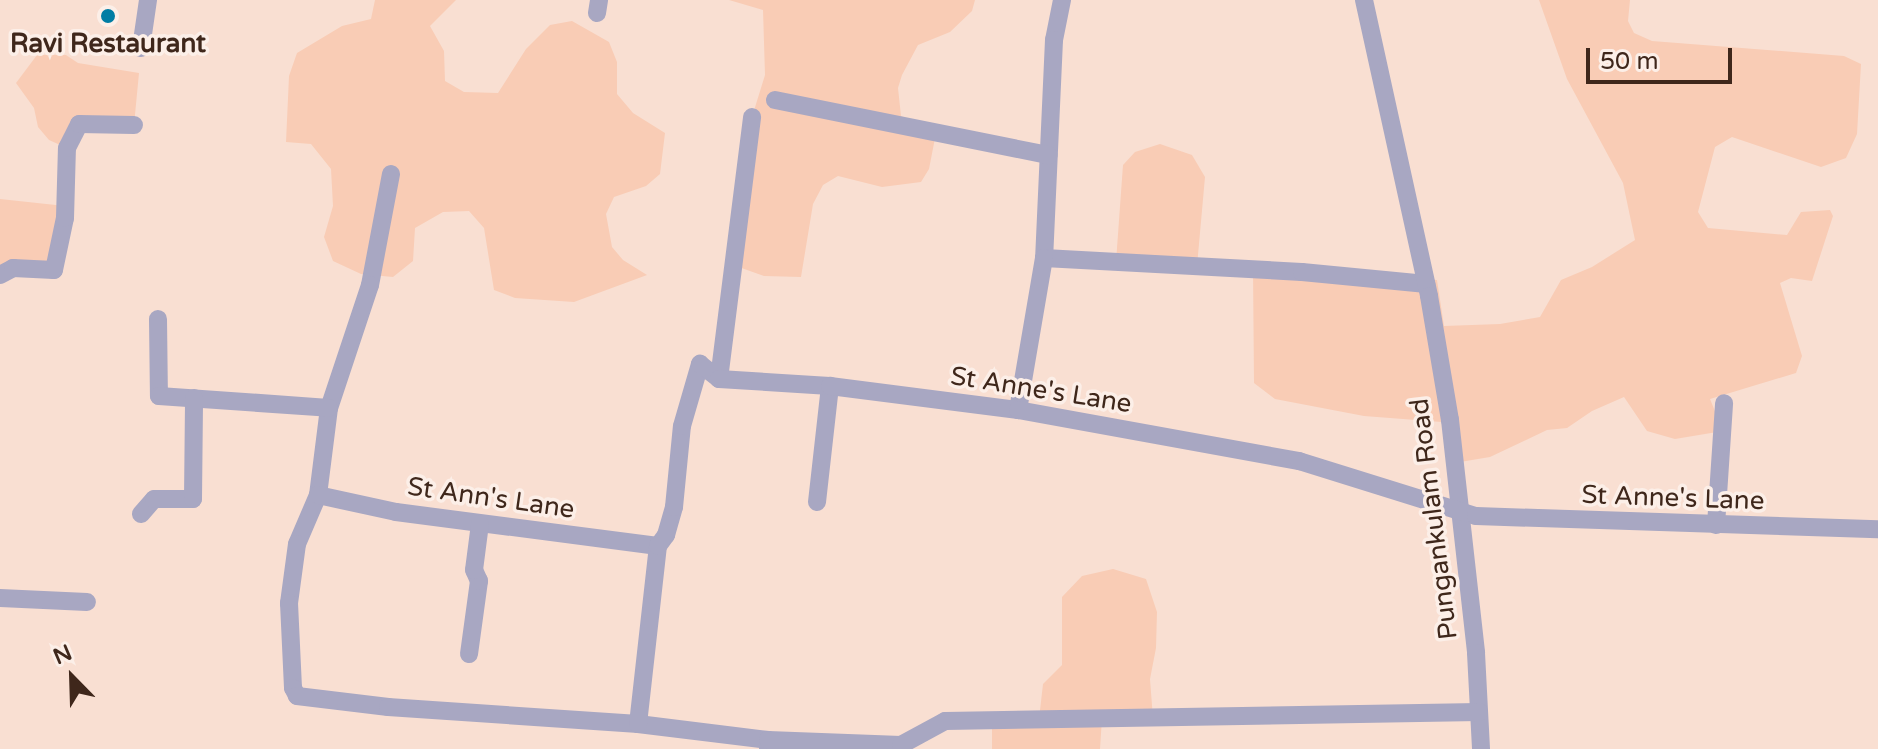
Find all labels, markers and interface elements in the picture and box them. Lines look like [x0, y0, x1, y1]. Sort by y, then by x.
marker: Ravi Restaurant [99, 7, 117, 25]
place label: Ravi Restaurant [10, 28, 206, 60]
scale bar [1590, 32, 1736, 82]
text: 50 m [1600, 47, 1658, 76]
street label: St Anne's Lane [948, 360, 1134, 420]
street label: Pungankulam Road [1404, 397, 1464, 641]
street label: St Ann's Lane [406, 471, 576, 525]
street label: St Anne's Lane [1581, 479, 1765, 517]
north arrow [32, 637, 112, 717]
text: N [49, 639, 76, 670]

